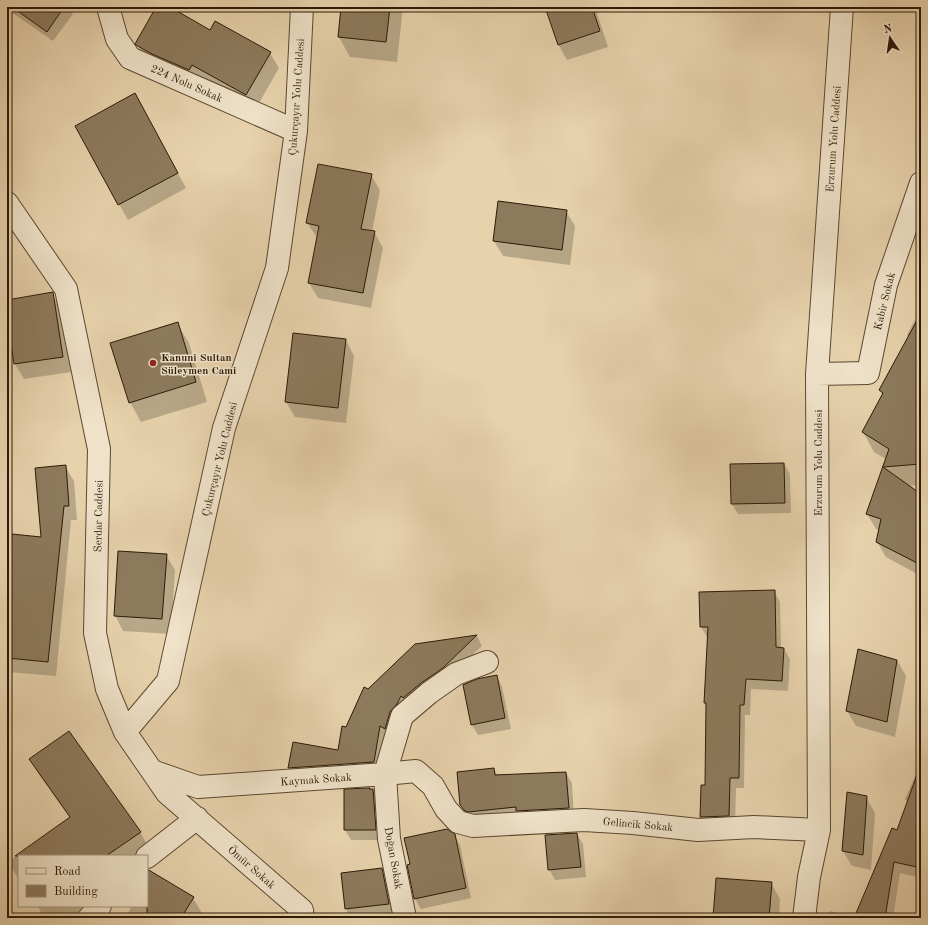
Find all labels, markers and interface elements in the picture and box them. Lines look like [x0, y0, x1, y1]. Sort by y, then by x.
north arrow [870, 18, 910, 58]
text: N [883, 23, 894, 36]
street label: Çukurçayır Yolu Caddesi [288, 38, 307, 156]
street label: 224 Nolu Sokak [149, 64, 224, 105]
street label: Erzurum Yolu Caddesi [825, 85, 844, 193]
street label: Kabir Sokak [873, 271, 898, 331]
place label: Kanuni Sultan Süleymen Cami [161, 353, 236, 377]
marker: Kanuni Sultan Süleymen Cami [148, 358, 158, 368]
street label: Çukurçayır Yolu Caddesi [201, 401, 240, 518]
street label: Erzurum Yolu Caddesi [814, 410, 825, 516]
street label: Serdar Caddesi [93, 480, 106, 552]
street label: Kaymak Sokak [280, 772, 352, 788]
street label: Gelincik Sokak [602, 817, 674, 834]
street label: Doğan Sokak [382, 826, 404, 891]
street label: Ömür Sokak [225, 843, 278, 892]
legend [18, 855, 148, 907]
text: Road [54, 866, 81, 878]
text: Building [54, 886, 98, 898]

